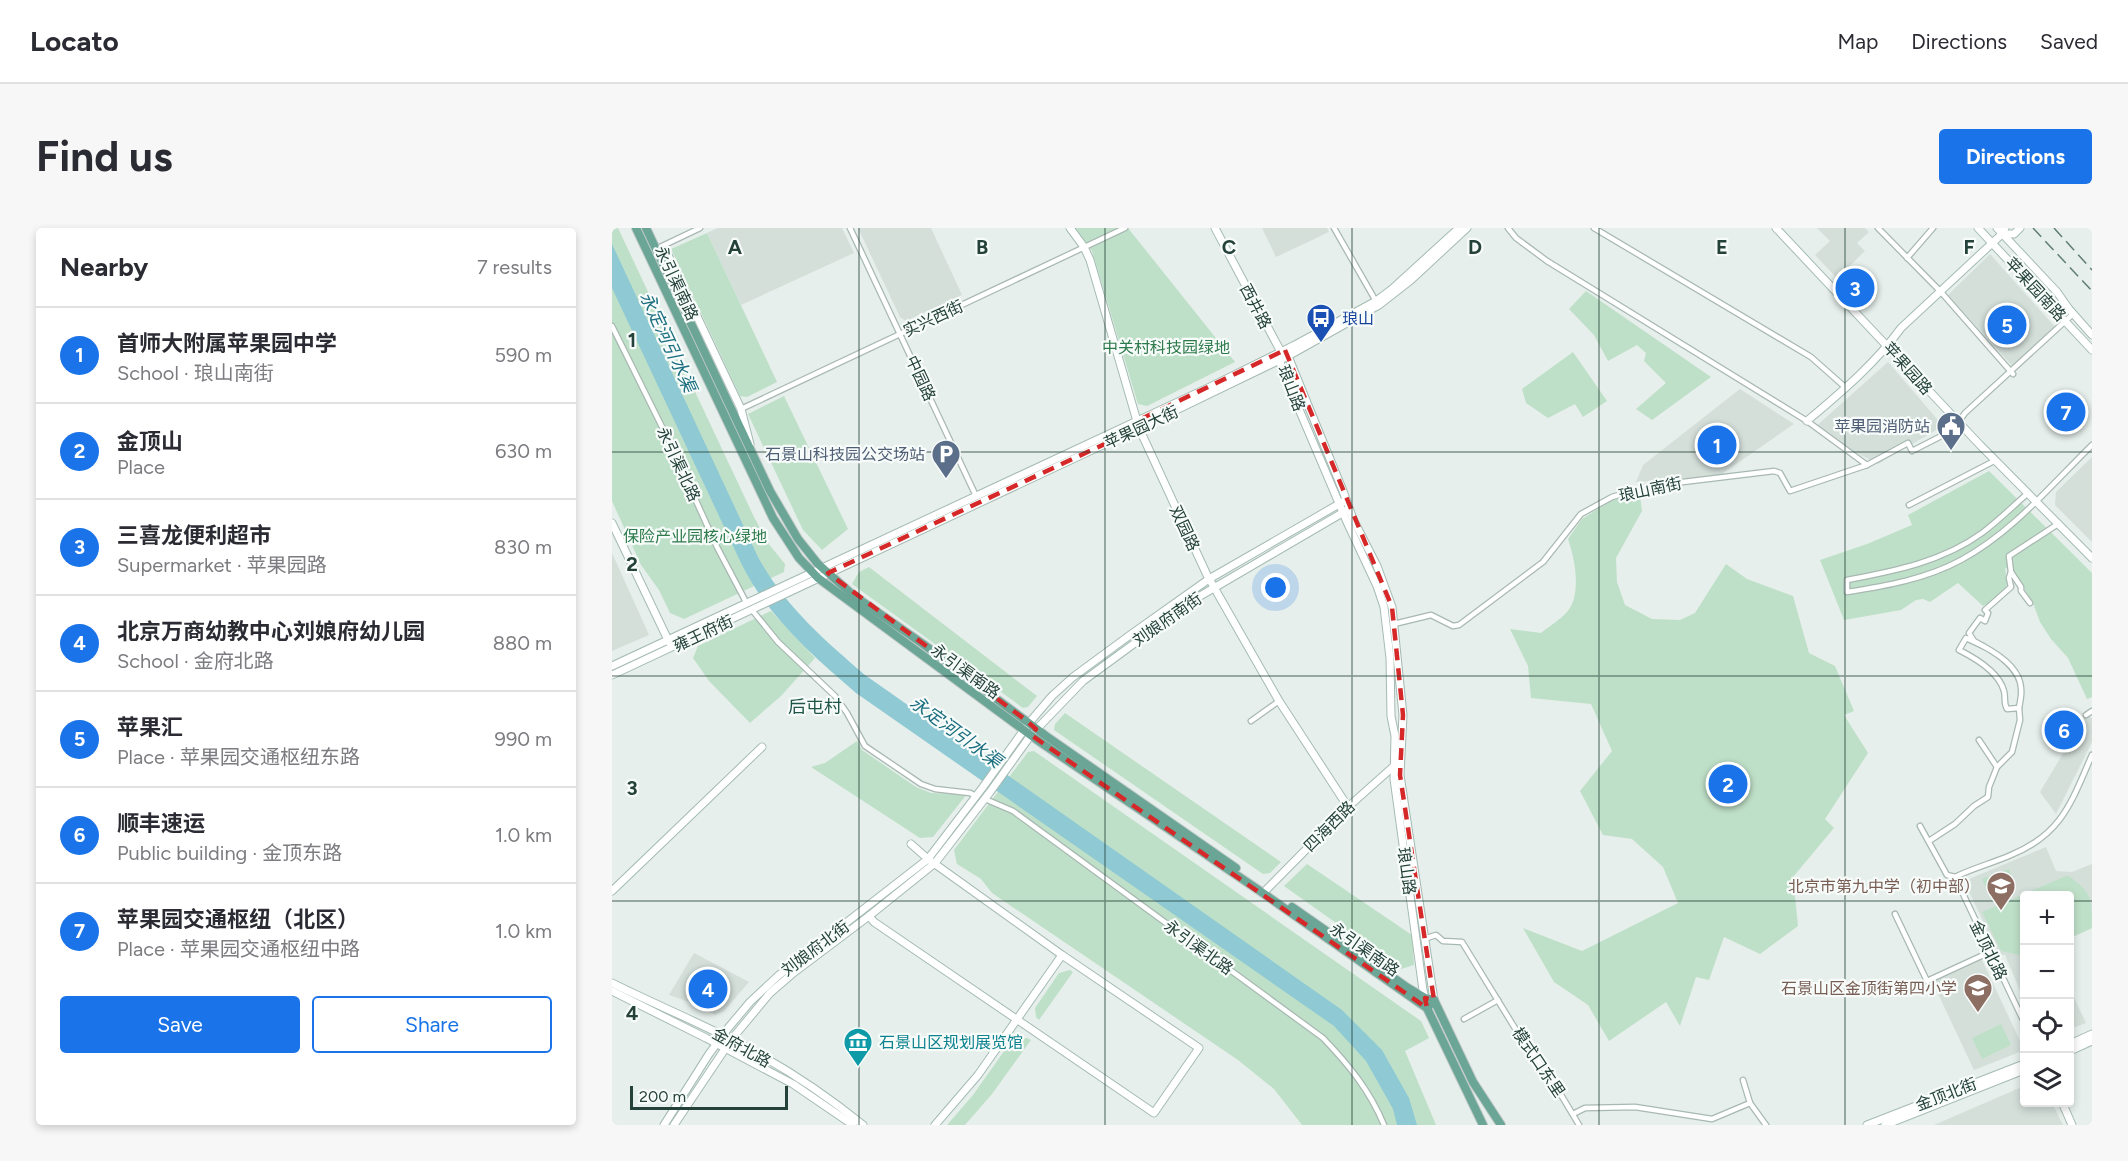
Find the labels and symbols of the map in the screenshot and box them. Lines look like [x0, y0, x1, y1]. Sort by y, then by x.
text: A [728, 235, 743, 259]
text: B [976, 235, 988, 259]
text: C [1222, 235, 1236, 259]
text: D [1468, 235, 1482, 259]
text: E [1716, 235, 1728, 259]
text: F [1963, 235, 1975, 259]
street label: 永引渠南路 [651, 243, 702, 323]
street label: 苹果园南路 [2001, 254, 2070, 325]
pin: 3 [1836, 266, 1874, 310]
street label: 西井路 [1236, 281, 1275, 332]
water label: 永定河引水渠 [635, 288, 702, 398]
street label: 实兴西街 [900, 296, 966, 341]
bus stop icon: 琅山 [1305, 302, 1337, 344]
pin: 5 [1988, 302, 2026, 348]
place label: 琅山 [1342, 309, 1374, 328]
text: 1 [628, 328, 636, 352]
park label: 中关村科技园绿地 [1102, 338, 1230, 357]
street label: 苹果园路 [1879, 338, 1936, 398]
street label: 中园路 [902, 352, 939, 404]
street label: 琅山路 [1274, 362, 1309, 414]
pin: 7 [2046, 390, 2086, 435]
street label: 苹果园大街 [1101, 402, 1181, 453]
public building icon: 苹果园消防站 [1935, 410, 1967, 452]
place label: 苹果园消防站 [1834, 417, 1930, 436]
pin: 1 [1698, 422, 1736, 468]
street label: 永引渠北路 [653, 424, 704, 504]
parking icon: 石景山科技园公交场站 [930, 438, 962, 480]
place label: 石景山科技园公交场站 [765, 445, 925, 464]
street label: 琅山南街 [1617, 474, 1683, 505]
street label: 双园路 [1166, 502, 1203, 554]
park label: 保险产业园核心绿地 [623, 527, 767, 546]
text: 2 [626, 552, 638, 576]
your location [1261, 573, 1290, 602]
street label: 刘娘府南街 [1129, 589, 1206, 650]
street label: 雍王府街 [670, 611, 736, 656]
street label: 永引渠南路 [928, 640, 1004, 703]
water label: 永定河引水渠 [906, 691, 1009, 774]
district label: 后屯村 [788, 696, 842, 718]
pin: 6 [2044, 708, 2084, 752]
pin: 2 [1708, 762, 1748, 806]
text: 3 [626, 776, 638, 800]
street label: 四海西路 [1300, 797, 1359, 856]
street label: 琅山路 [1394, 846, 1419, 896]
school or university icon: 北京市第九中学（初中部） [1985, 870, 2017, 912]
place label: 北京市第九中学（初中部） [1788, 877, 1980, 896]
street label: 永引渠北路 [1161, 916, 1237, 979]
street label: 刘娘府北街 [778, 917, 853, 980]
street label: 金顶北路 [1966, 917, 2011, 983]
street label: 永引渠南路 [1326, 919, 1403, 980]
pin: 4 [688, 966, 728, 1011]
school or university icon: 石景山区金顶街第四小学 [1962, 972, 1994, 1014]
place label: 石景山区金顶街第四小学 [1781, 979, 1957, 998]
text: 4 [626, 1001, 639, 1025]
street label: 金府北路 [709, 1024, 774, 1071]
street label: 模式口东里 [1508, 1024, 1569, 1101]
museum icon: 石景山区规划展览馆 [842, 1026, 874, 1068]
place label: 石景山区规划展览馆 [879, 1033, 1023, 1052]
street label: 金顶北街 [1913, 1074, 1979, 1115]
scale bar [630, 1083, 788, 1110]

